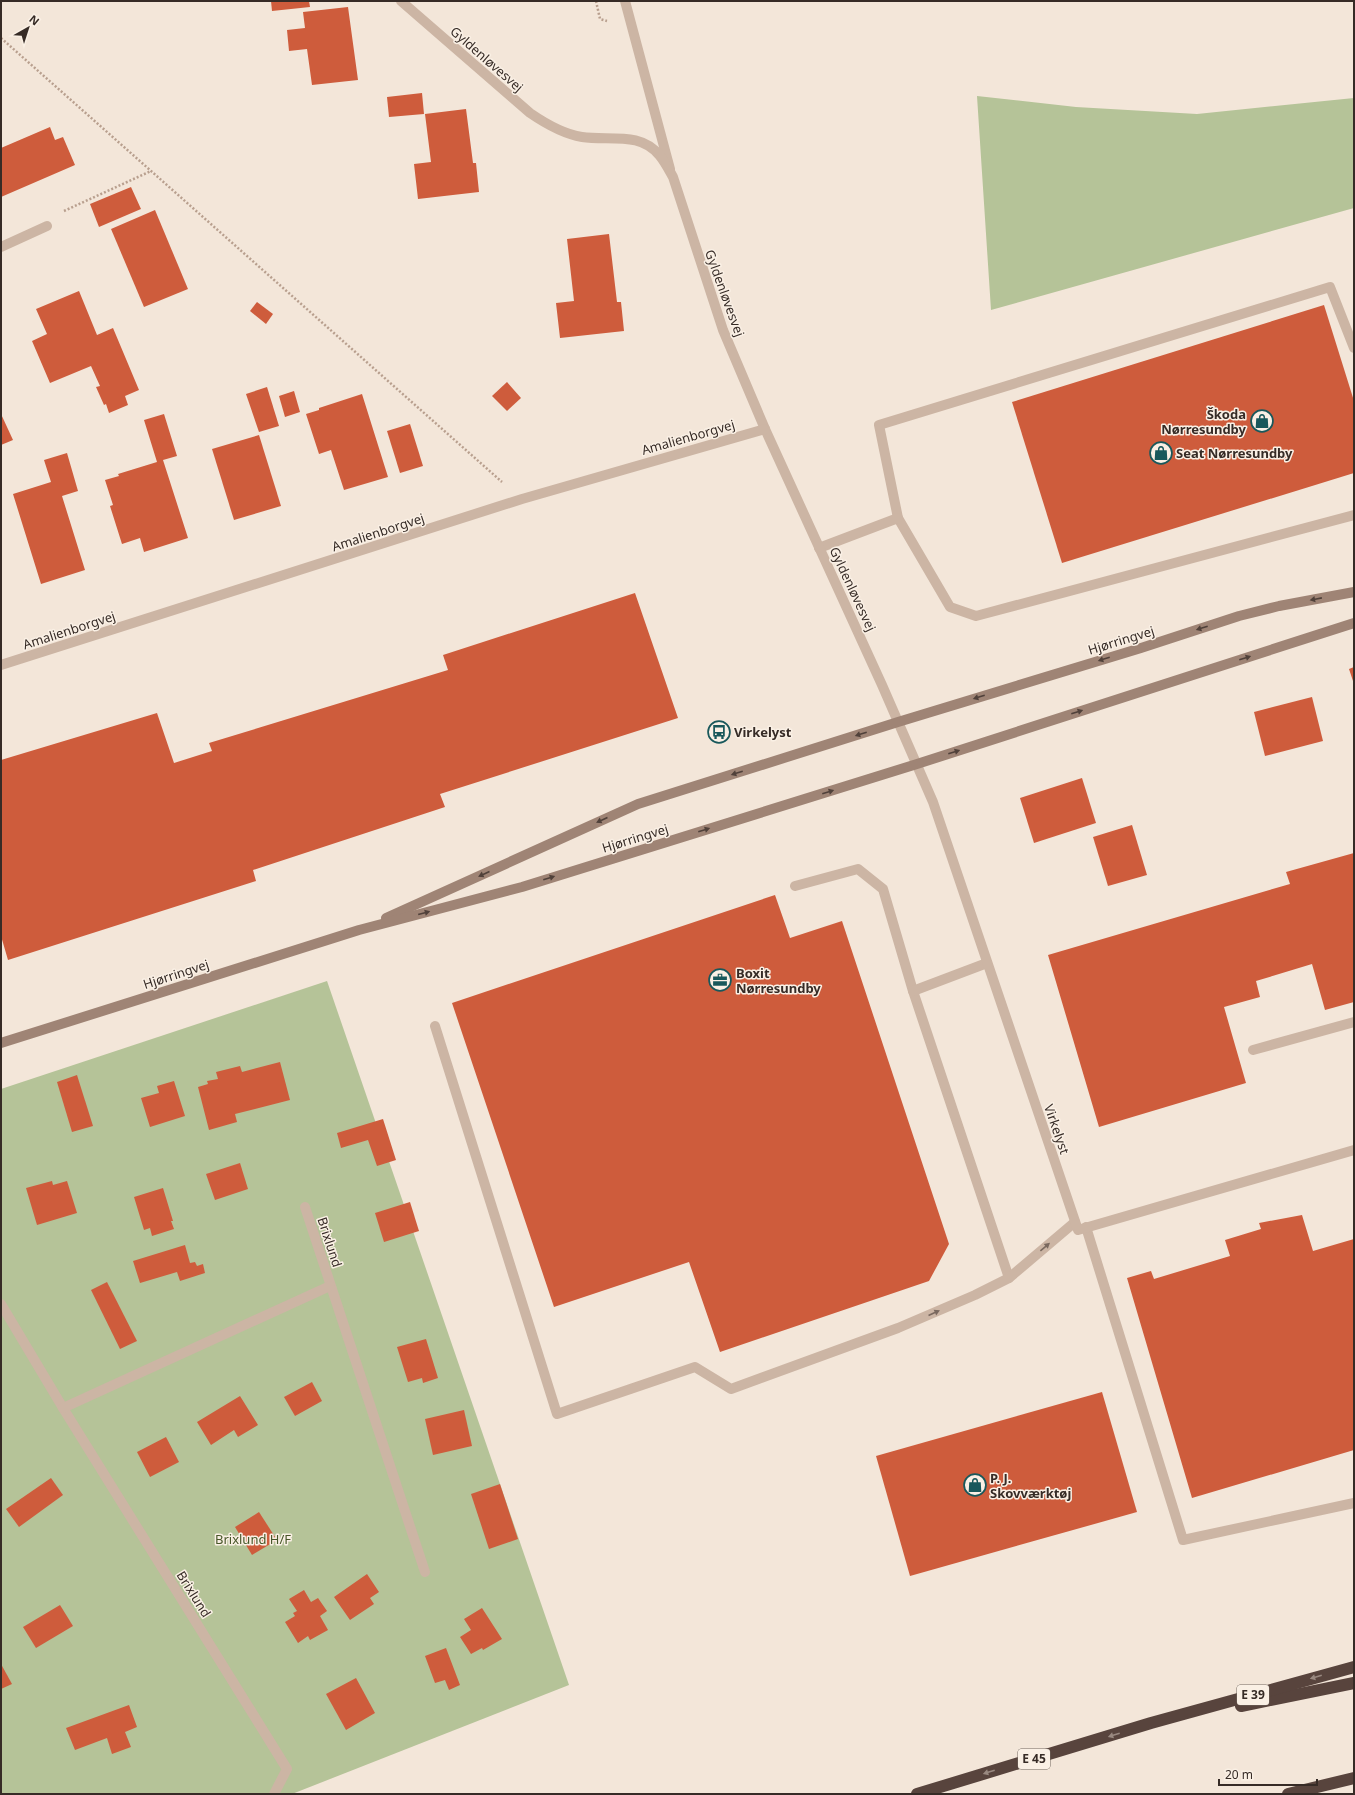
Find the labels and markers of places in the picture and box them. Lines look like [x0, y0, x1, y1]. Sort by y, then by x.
place label: Škoda Nørresundby [1161, 405, 1247, 438]
shop icon: Škoda Nørresundby [1249, 408, 1275, 434]
shop icon: Seat Nørresundby [1148, 440, 1174, 466]
place label: Seat Nørresundby [1176, 444, 1293, 462]
bus stop icon: Virkelyst [706, 719, 732, 745]
place label: Virkelyst [734, 723, 792, 741]
place label: Boxit Nørresundby [736, 964, 821, 997]
office icon: Boxit Nørresundby [707, 967, 733, 993]
place label: P. J. Skovværktøj [990, 1469, 1071, 1502]
shop icon: P. J. Skovværktøj [962, 1472, 988, 1498]

